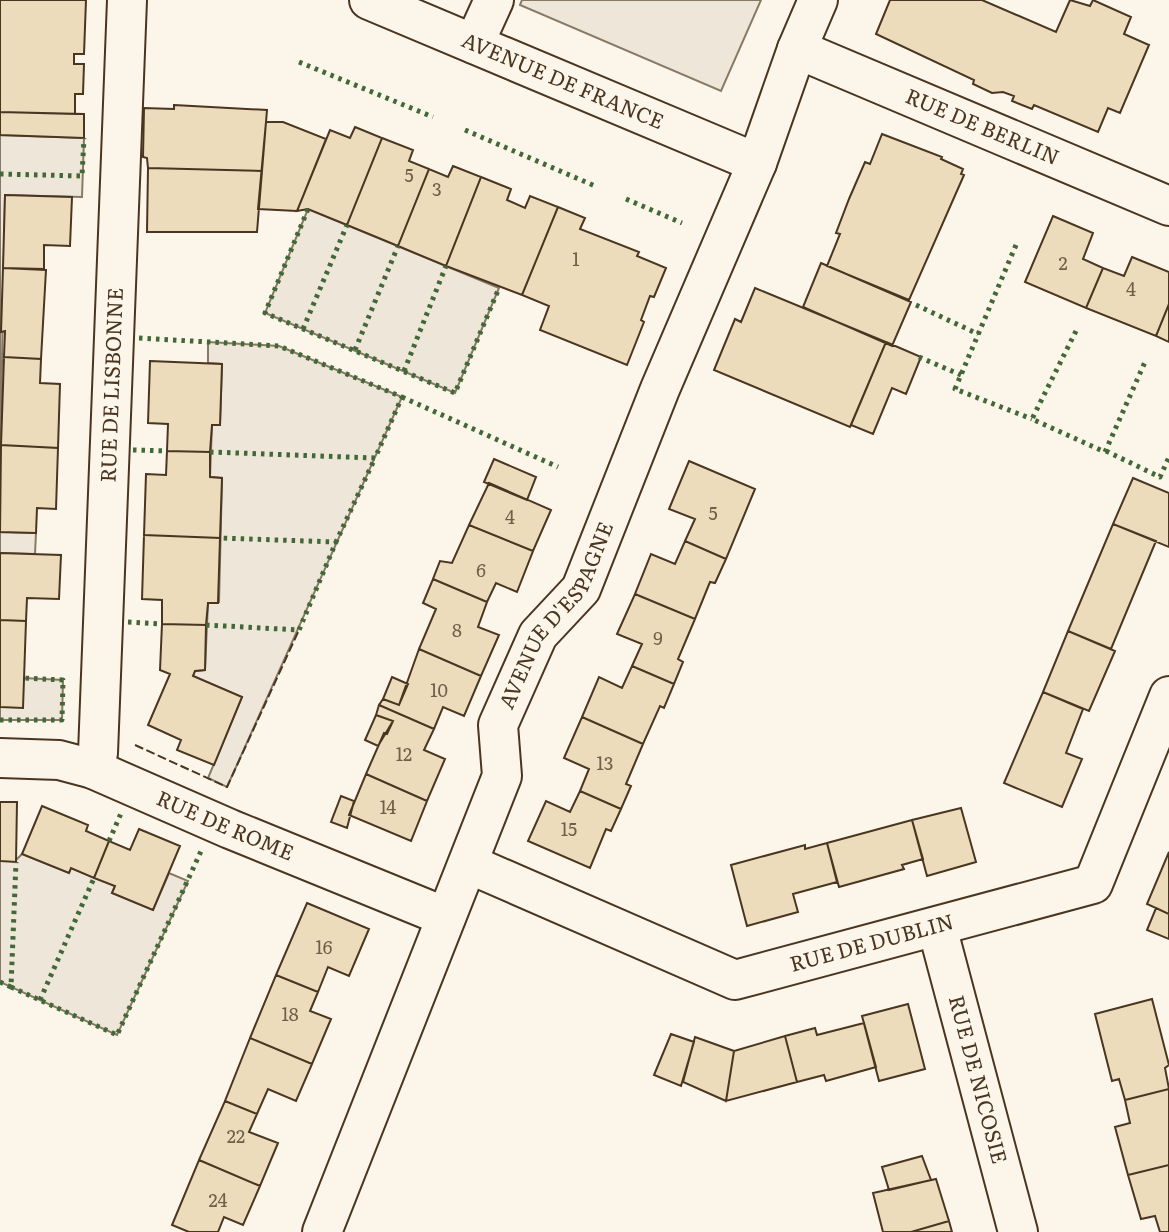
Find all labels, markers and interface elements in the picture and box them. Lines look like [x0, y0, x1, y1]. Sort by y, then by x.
street label: AVENUE DE FRANCE [458, 23, 670, 135]
street label: RUE DE BERLIN [901, 79, 1065, 171]
house number: 5 [404, 161, 414, 188]
house number: 3 [432, 175, 442, 202]
house number: 1 [572, 245, 580, 272]
house number: 2 [1058, 249, 1068, 276]
house number: 4 [1126, 275, 1136, 302]
street label: RUE DE LISBONNE [90, 287, 129, 483]
house number: 5 [708, 499, 718, 526]
house number: 4 [505, 503, 515, 530]
street label: AVENUE D'ESPAGNE [489, 516, 619, 713]
house number: 6 [476, 556, 486, 583]
house number: 8 [452, 616, 462, 643]
house number: 9 [653, 624, 663, 651]
house number: 10 [430, 676, 448, 703]
house number: 12 [396, 740, 412, 767]
house number: 13 [596, 749, 614, 776]
street label: RUE DE ROME [152, 781, 299, 867]
house number: 14 [380, 793, 396, 820]
house number: 15 [561, 815, 577, 842]
street label: RUE DE DUBLIN [786, 904, 957, 978]
house number: 16 [316, 933, 333, 960]
street label: RUE DE NICOSIE [943, 991, 1017, 1167]
house number: 18 [281, 1000, 299, 1027]
house number: 22 [227, 1122, 245, 1149]
house number: 24 [208, 1186, 228, 1213]

